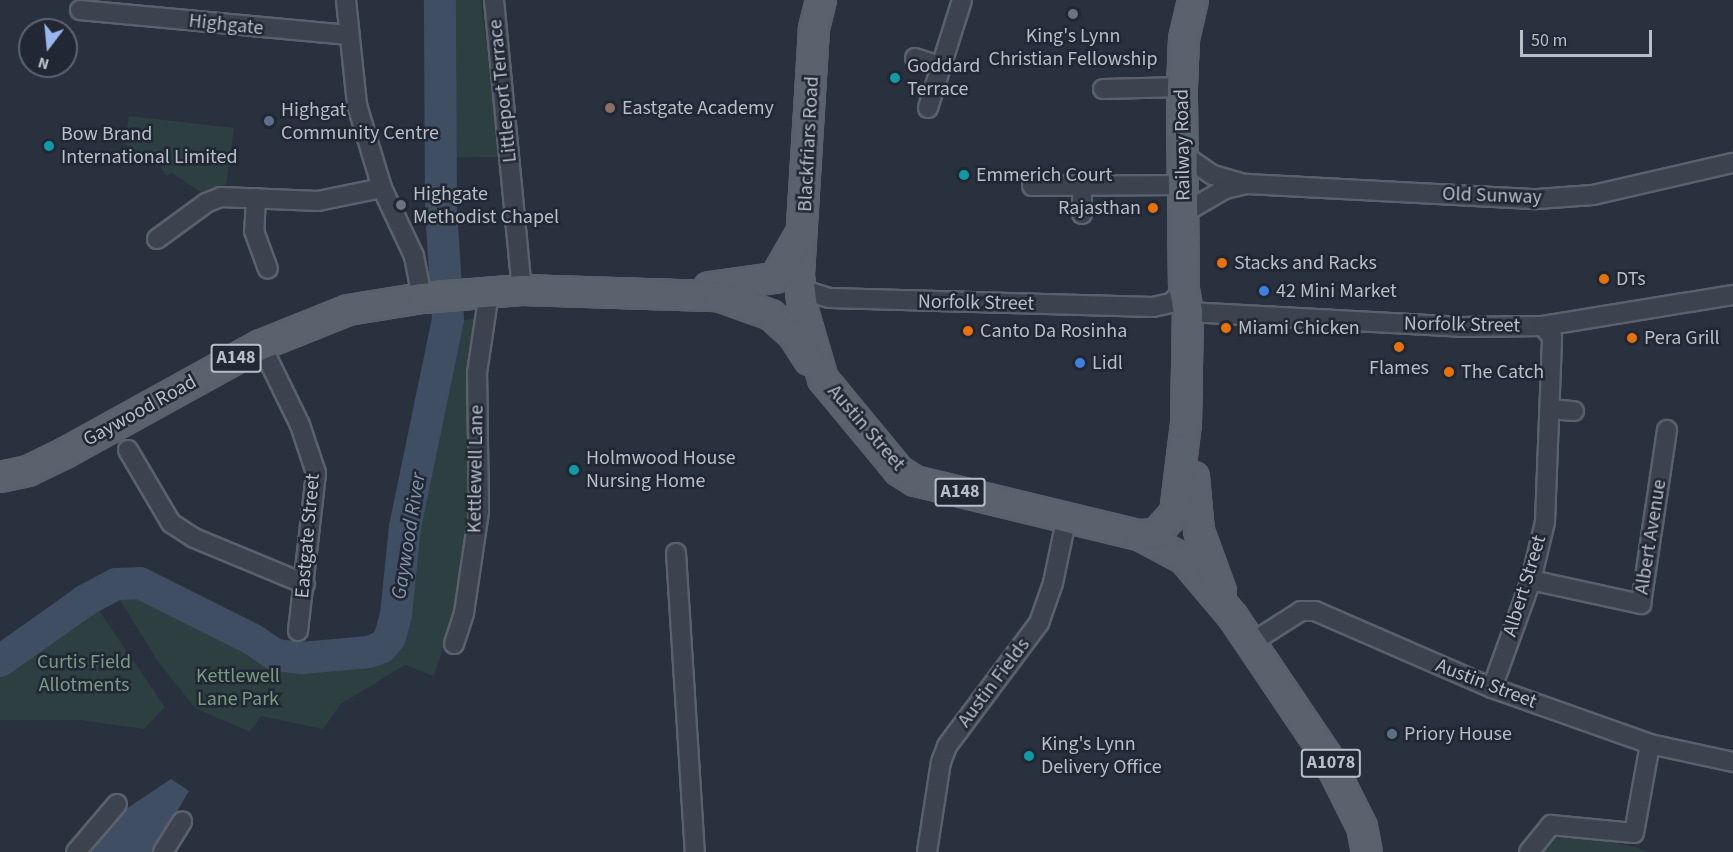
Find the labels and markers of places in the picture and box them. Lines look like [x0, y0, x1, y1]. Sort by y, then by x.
marker: King's Lynn Christian Fellowship [1066, 7, 1080, 21]
place label: King's Lynn Christian Fellowship [989, 24, 1157, 71]
place label: Goddard Terrace [907, 54, 980, 101]
marker: Goddard Terrace [888, 71, 902, 85]
place label: Eastgate Academy [622, 96, 774, 120]
place label: Highgat Community Centre [281, 98, 439, 145]
marker: Eastgate Academy [603, 101, 617, 115]
marker: Highgat Community Centre [262, 114, 276, 128]
place label: Bow Brand International Limited [61, 122, 238, 169]
marker: Bow Brand International Limited [42, 139, 56, 153]
place label: Emmerich Court [976, 163, 1112, 187]
marker: Emmerich Court [957, 168, 971, 182]
place label: Highgate Methodist Chapel [413, 182, 559, 229]
place label: Rajasthan [1058, 196, 1141, 220]
marker: Highgate Methodist Chapel [394, 198, 408, 212]
marker: Rajasthan [1146, 201, 1160, 215]
place label: Stacks and Racks [1234, 251, 1377, 275]
marker: Stacks and Racks [1215, 256, 1229, 270]
place label: DTs [1616, 267, 1646, 291]
marker: DTs [1597, 272, 1611, 286]
place label: 42 Mini Market [1276, 279, 1397, 303]
marker: 42 Mini Market [1257, 284, 1271, 298]
place label: Miami Chicken [1238, 316, 1360, 340]
place label: Canto Da Rosinha [980, 319, 1127, 343]
marker: Miami Chicken [1219, 321, 1233, 335]
marker: Canto Da Rosinha [961, 324, 975, 338]
place label: Pera Grill [1644, 326, 1720, 350]
marker: Pera Grill [1625, 331, 1639, 345]
marker: Flames [1392, 340, 1406, 354]
place label: Lidl [1092, 351, 1123, 375]
marker: Lidl [1073, 356, 1087, 370]
place label: Flames [1369, 356, 1429, 380]
place label: The Catch [1461, 360, 1544, 384]
marker: The Catch [1442, 365, 1456, 379]
place label: Holmwood House Nursing Home [586, 446, 736, 493]
marker: Holmwood House Nursing Home [567, 463, 581, 477]
place label: Priory House [1404, 722, 1512, 746]
marker: Priory House [1385, 727, 1399, 741]
place label: King's Lynn Delivery Office [1041, 732, 1162, 779]
marker: King's Lynn Delivery Office [1022, 749, 1036, 763]

